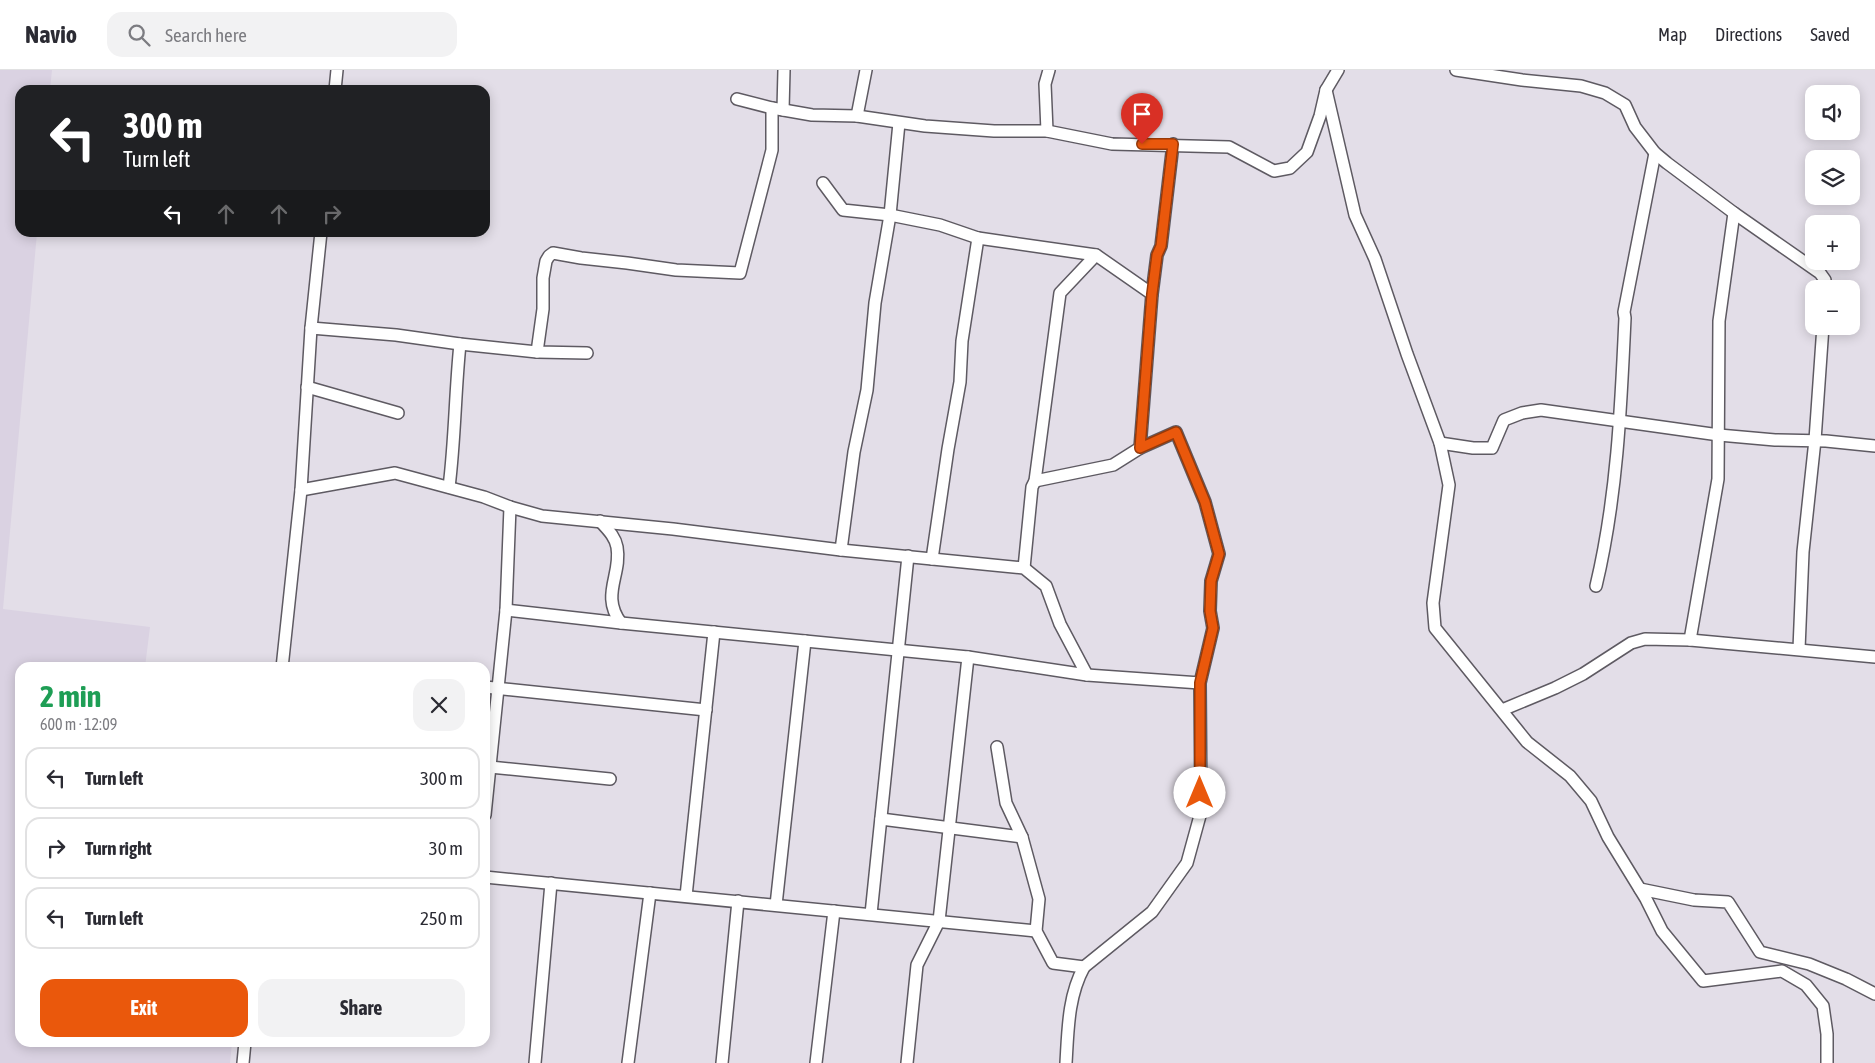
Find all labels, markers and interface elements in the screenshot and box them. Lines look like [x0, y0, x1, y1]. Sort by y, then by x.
search box [107, 12, 457, 57]
text: Navio [25, 21, 77, 48]
icon: search [125, 21, 153, 49]
text: Search here [165, 24, 247, 46]
text: Map [1658, 24, 1687, 45]
text: Directions [1715, 24, 1782, 45]
text: Saved [1810, 24, 1850, 45]
map controls [1805, 85, 1860, 335]
button: sound [1805, 85, 1860, 140]
pin [1121, 93, 1163, 144]
icon: arrive [1128, 100, 1156, 128]
icon: left [40, 105, 105, 170]
text: 300 m [123, 105, 202, 145]
text: Turn left [123, 146, 190, 172]
button: layers [1805, 150, 1860, 205]
icon: left [159, 200, 187, 228]
icon: ahead [212, 200, 240, 228]
icon: ahead [265, 200, 293, 228]
icon: right [318, 200, 346, 228]
button: + [1805, 215, 1860, 270]
button: − [1805, 280, 1860, 335]
text: 2 min [40, 679, 101, 713]
button: close [413, 679, 465, 731]
text: 600 m · 12:09 [40, 715, 117, 733]
icon: left [42, 764, 70, 792]
position arrow [1173, 766, 1225, 818]
text: Turn left [85, 767, 143, 789]
text: 300 m [420, 767, 463, 789]
icon: right [42, 834, 70, 862]
text: Turn right [85, 837, 152, 859]
text: 30 m [429, 837, 463, 859]
icon: left [42, 904, 70, 932]
text: Turn left [85, 907, 143, 929]
text: 250 m [420, 907, 463, 929]
button: Exit [40, 979, 248, 1037]
button: Share [258, 979, 465, 1037]

